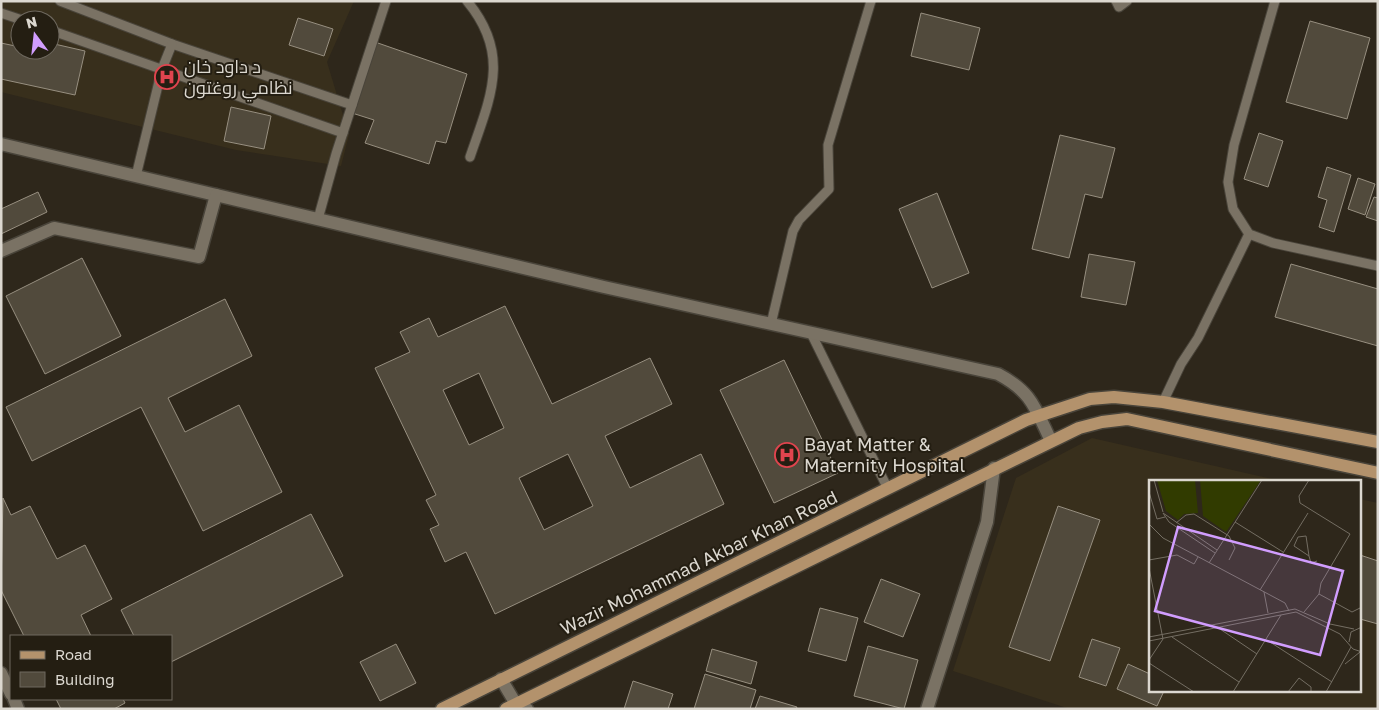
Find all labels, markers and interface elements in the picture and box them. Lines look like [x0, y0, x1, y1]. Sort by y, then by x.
north arrow [10, 10, 60, 60]
text: N [24, 12, 39, 32]
place label: د داود خان نظامي روغتون [184, 55, 292, 102]
hospital icon: د داود خان نظامي روغتون [154, 64, 180, 90]
place label: Bayat Matter & Maternity Hospital [804, 433, 965, 476]
hospital icon: Bayat Matter & Maternity Hospital [774, 442, 800, 468]
inset map [1149, 480, 1362, 692]
street label: Wazir Mohammad Akbar Khan Road [556, 485, 841, 639]
legend [10, 635, 172, 700]
text: Road [55, 645, 92, 663]
text: Building [55, 670, 115, 688]

